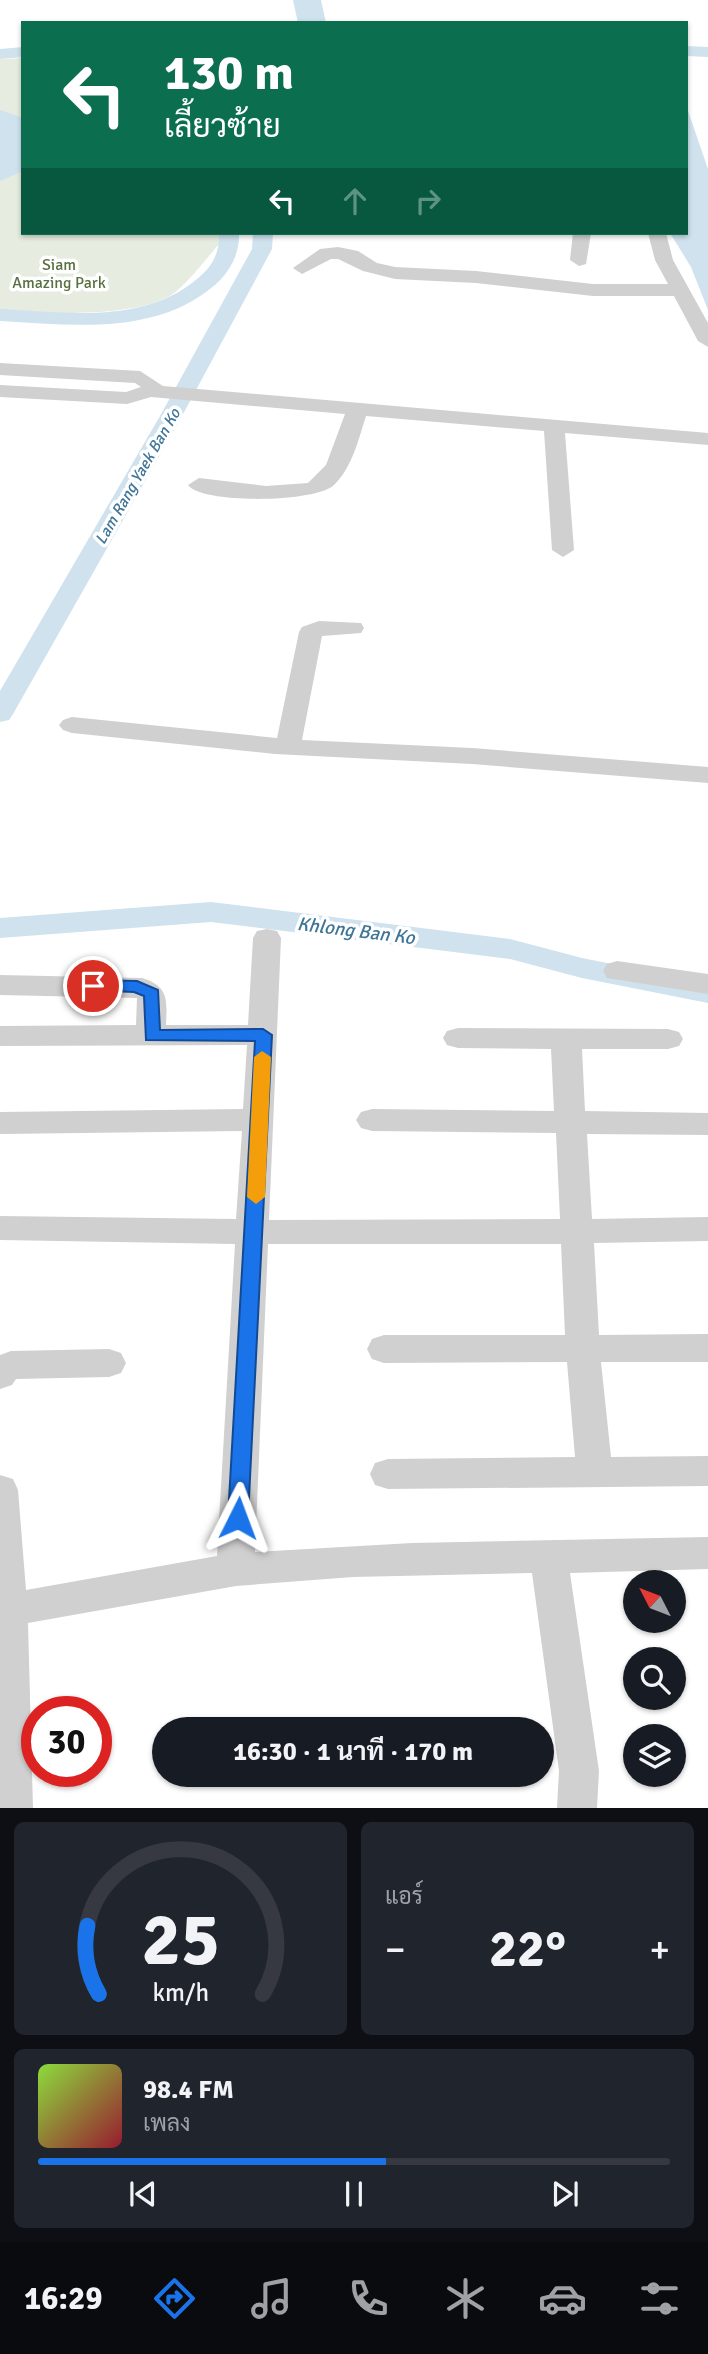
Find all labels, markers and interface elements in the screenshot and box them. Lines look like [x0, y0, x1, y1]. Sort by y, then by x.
text: 130 m [164, 43, 294, 103]
icon: left [49, 49, 140, 140]
text: เลี้ยวซ้าย [164, 107, 281, 146]
icon: left [263, 182, 301, 220]
icon: ahead [336, 182, 374, 220]
icon: right [409, 182, 447, 220]
park label: Siam Amazing Park [12, 255, 106, 293]
water label: Lam Rang Yaek Ban Ko [91, 404, 185, 548]
water label: Khlong Ban Ko [296, 912, 417, 950]
pin [63, 956, 123, 1016]
icon: arrive [74, 967, 112, 1005]
position arrow [201, 1481, 275, 1555]
north arrow [623, 1570, 686, 1633]
map controls [623, 1570, 686, 1787]
button: search [623, 1647, 686, 1710]
speed limit sign: 30 [21, 1696, 112, 1787]
button: layers [623, 1724, 686, 1787]
text: 16:30 · 1 นาที · 170 m [233, 1736, 473, 1768]
text: แอร์ [385, 1882, 423, 1911]
text: 25 [141, 1897, 220, 1986]
text: 22° [489, 1917, 566, 1981]
text: − [385, 1926, 406, 1973]
text: + [649, 1926, 670, 1973]
text: km/h [152, 1977, 209, 2008]
text: 98.4 FM [143, 2074, 234, 2106]
text: เพลง [143, 2109, 190, 2138]
icon: previous [124, 2175, 162, 2213]
icon: pause [335, 2175, 373, 2213]
icon: next [546, 2175, 584, 2213]
icon: directions [150, 2274, 199, 2323]
icon: music [247, 2274, 296, 2323]
icon: phone [344, 2274, 393, 2323]
icon: climate [441, 2274, 490, 2323]
icon: car [538, 2274, 587, 2323]
icon: filters [635, 2274, 684, 2323]
text: 16:29 [24, 2279, 103, 2318]

